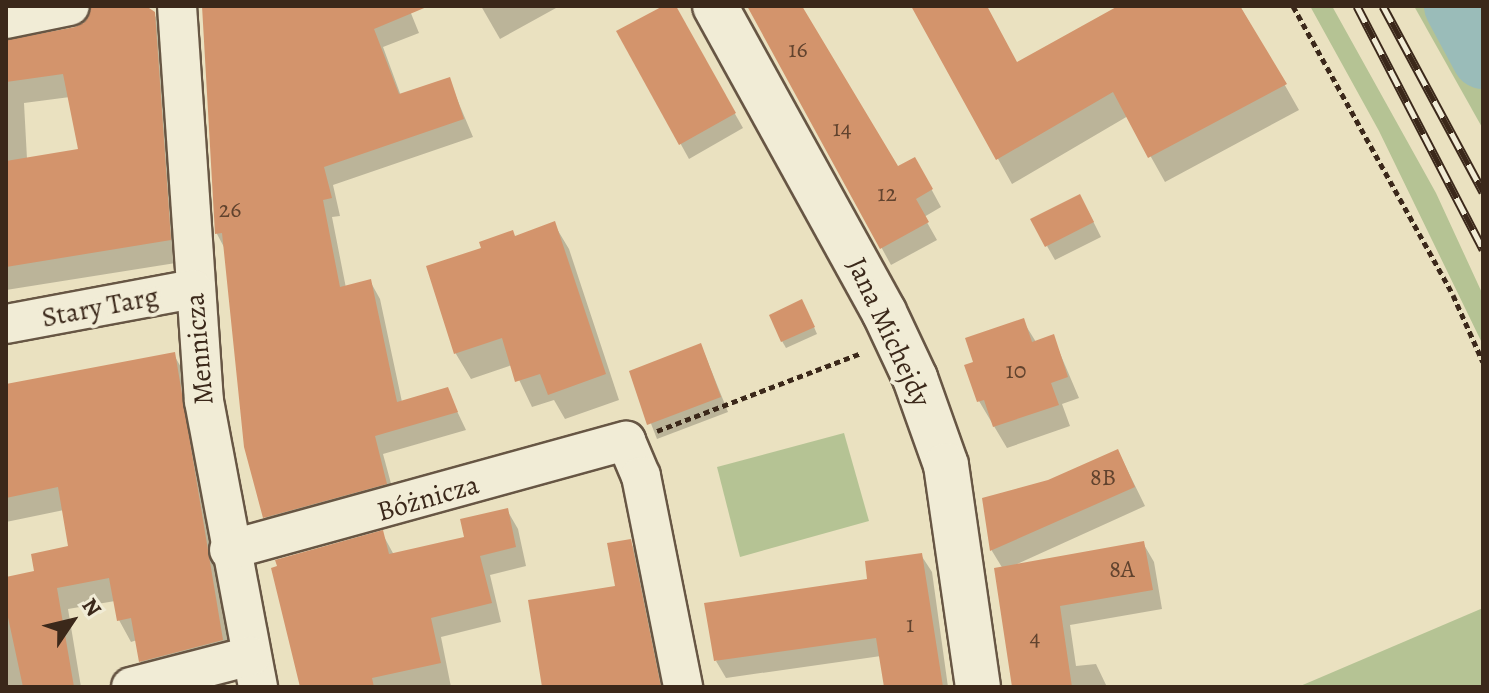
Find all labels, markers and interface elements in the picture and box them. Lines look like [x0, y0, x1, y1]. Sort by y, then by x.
house number: 16 [788, 36, 808, 64]
house number: 14 [832, 115, 852, 143]
house number: 12 [877, 180, 897, 208]
house number: 26 [219, 196, 241, 224]
street label: Jana Michejdy [840, 252, 938, 412]
street label: Stary Targ [39, 279, 161, 335]
street label: Mennicza [177, 292, 221, 406]
house number: 10 [1006, 357, 1026, 385]
house number: 8B [1090, 464, 1116, 492]
street label: Bóżnicza [373, 467, 483, 529]
house number: 8A [1109, 556, 1135, 584]
north arrow [32, 581, 112, 661]
text: N [75, 592, 109, 622]
house number: 1 [906, 611, 914, 639]
house number: 4 [1030, 624, 1040, 652]

